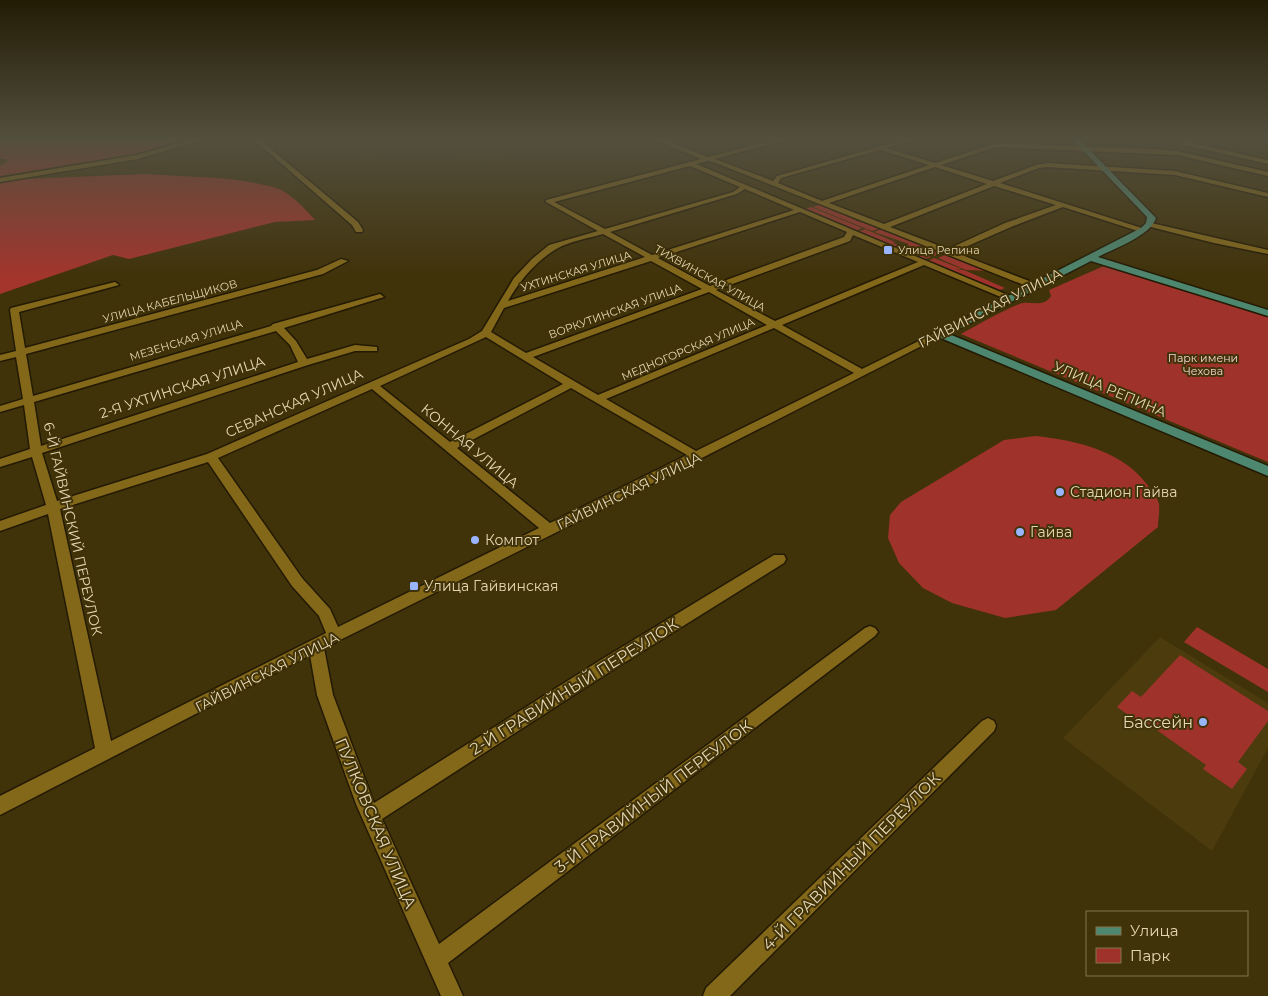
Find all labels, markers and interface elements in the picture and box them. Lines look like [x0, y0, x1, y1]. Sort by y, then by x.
street label: ТИХВИНСКАЯ УЛИЦА [652, 242, 769, 315]
place label: Улица Репина [898, 243, 980, 257]
marker: Улица Репина [882, 244, 894, 256]
street label: УХТИНСКАЯ УЛИЦА [519, 247, 634, 294]
street label: ГАЙВИНСКАЯ УЛИЦА [915, 264, 1065, 352]
street label: УЛИЦА КАБЕЛЬЩИКОВ [101, 276, 239, 326]
street label: ВОРКУТИНСКАЯ УЛИЦА [546, 280, 684, 342]
street label: МЕДНОГОРСКАЯ УЛИЦА [619, 314, 758, 383]
street label: МЕЗЕНСКАЯ УЛИЦА [128, 316, 245, 364]
park label: Парк имени Чехова [1168, 351, 1238, 378]
street label: 2-Я УХТИНСКАЯ УЛИЦА [97, 352, 268, 422]
street label: УЛИЦА РЕПИНА [1051, 357, 1170, 421]
street label: СЕВАНСКАЯ УЛИЦА [222, 364, 366, 441]
street label: КОННАЯ УЛИЦА [417, 400, 523, 492]
street label: 6-Й ГАЙВИНСКИЙ ПЕРЕУЛОК [40, 420, 106, 638]
street label: ГАЙВИНСКАЯ УЛИЦА [554, 448, 705, 534]
place label: Стадион Гайва [1070, 483, 1177, 501]
marker: Стадион Гайва [1054, 486, 1066, 498]
place label: Гайва [1030, 523, 1072, 541]
marker: Гайва [1014, 526, 1026, 538]
place label: Компот [485, 531, 539, 549]
marker: Компот [469, 534, 481, 546]
place label: Улица Гайвинская [424, 577, 558, 595]
marker: Улица Гайвинская [408, 580, 420, 592]
street label: 2-Й ГРАВИЙНЫЙ ПЕРЕУЛОК [467, 614, 682, 759]
street label: ГАЙВИНСКАЯ УЛИЦА [192, 628, 342, 716]
place label: Бассейн [1123, 713, 1193, 732]
street label: 3-Й ГРАВИЙНЫЙ ПЕРЕУЛОК [551, 716, 756, 877]
marker: Бассейн [1197, 716, 1209, 728]
street label: ПУЛКОВСКАЯ УЛИЦА [331, 735, 420, 911]
street label: 4-Й ГРАВИЙНЫЙ ПЕРЕУЛОК [758, 768, 944, 954]
legend [1086, 911, 1248, 976]
text: Улица [1130, 921, 1178, 940]
text: Парк [1130, 946, 1170, 965]

